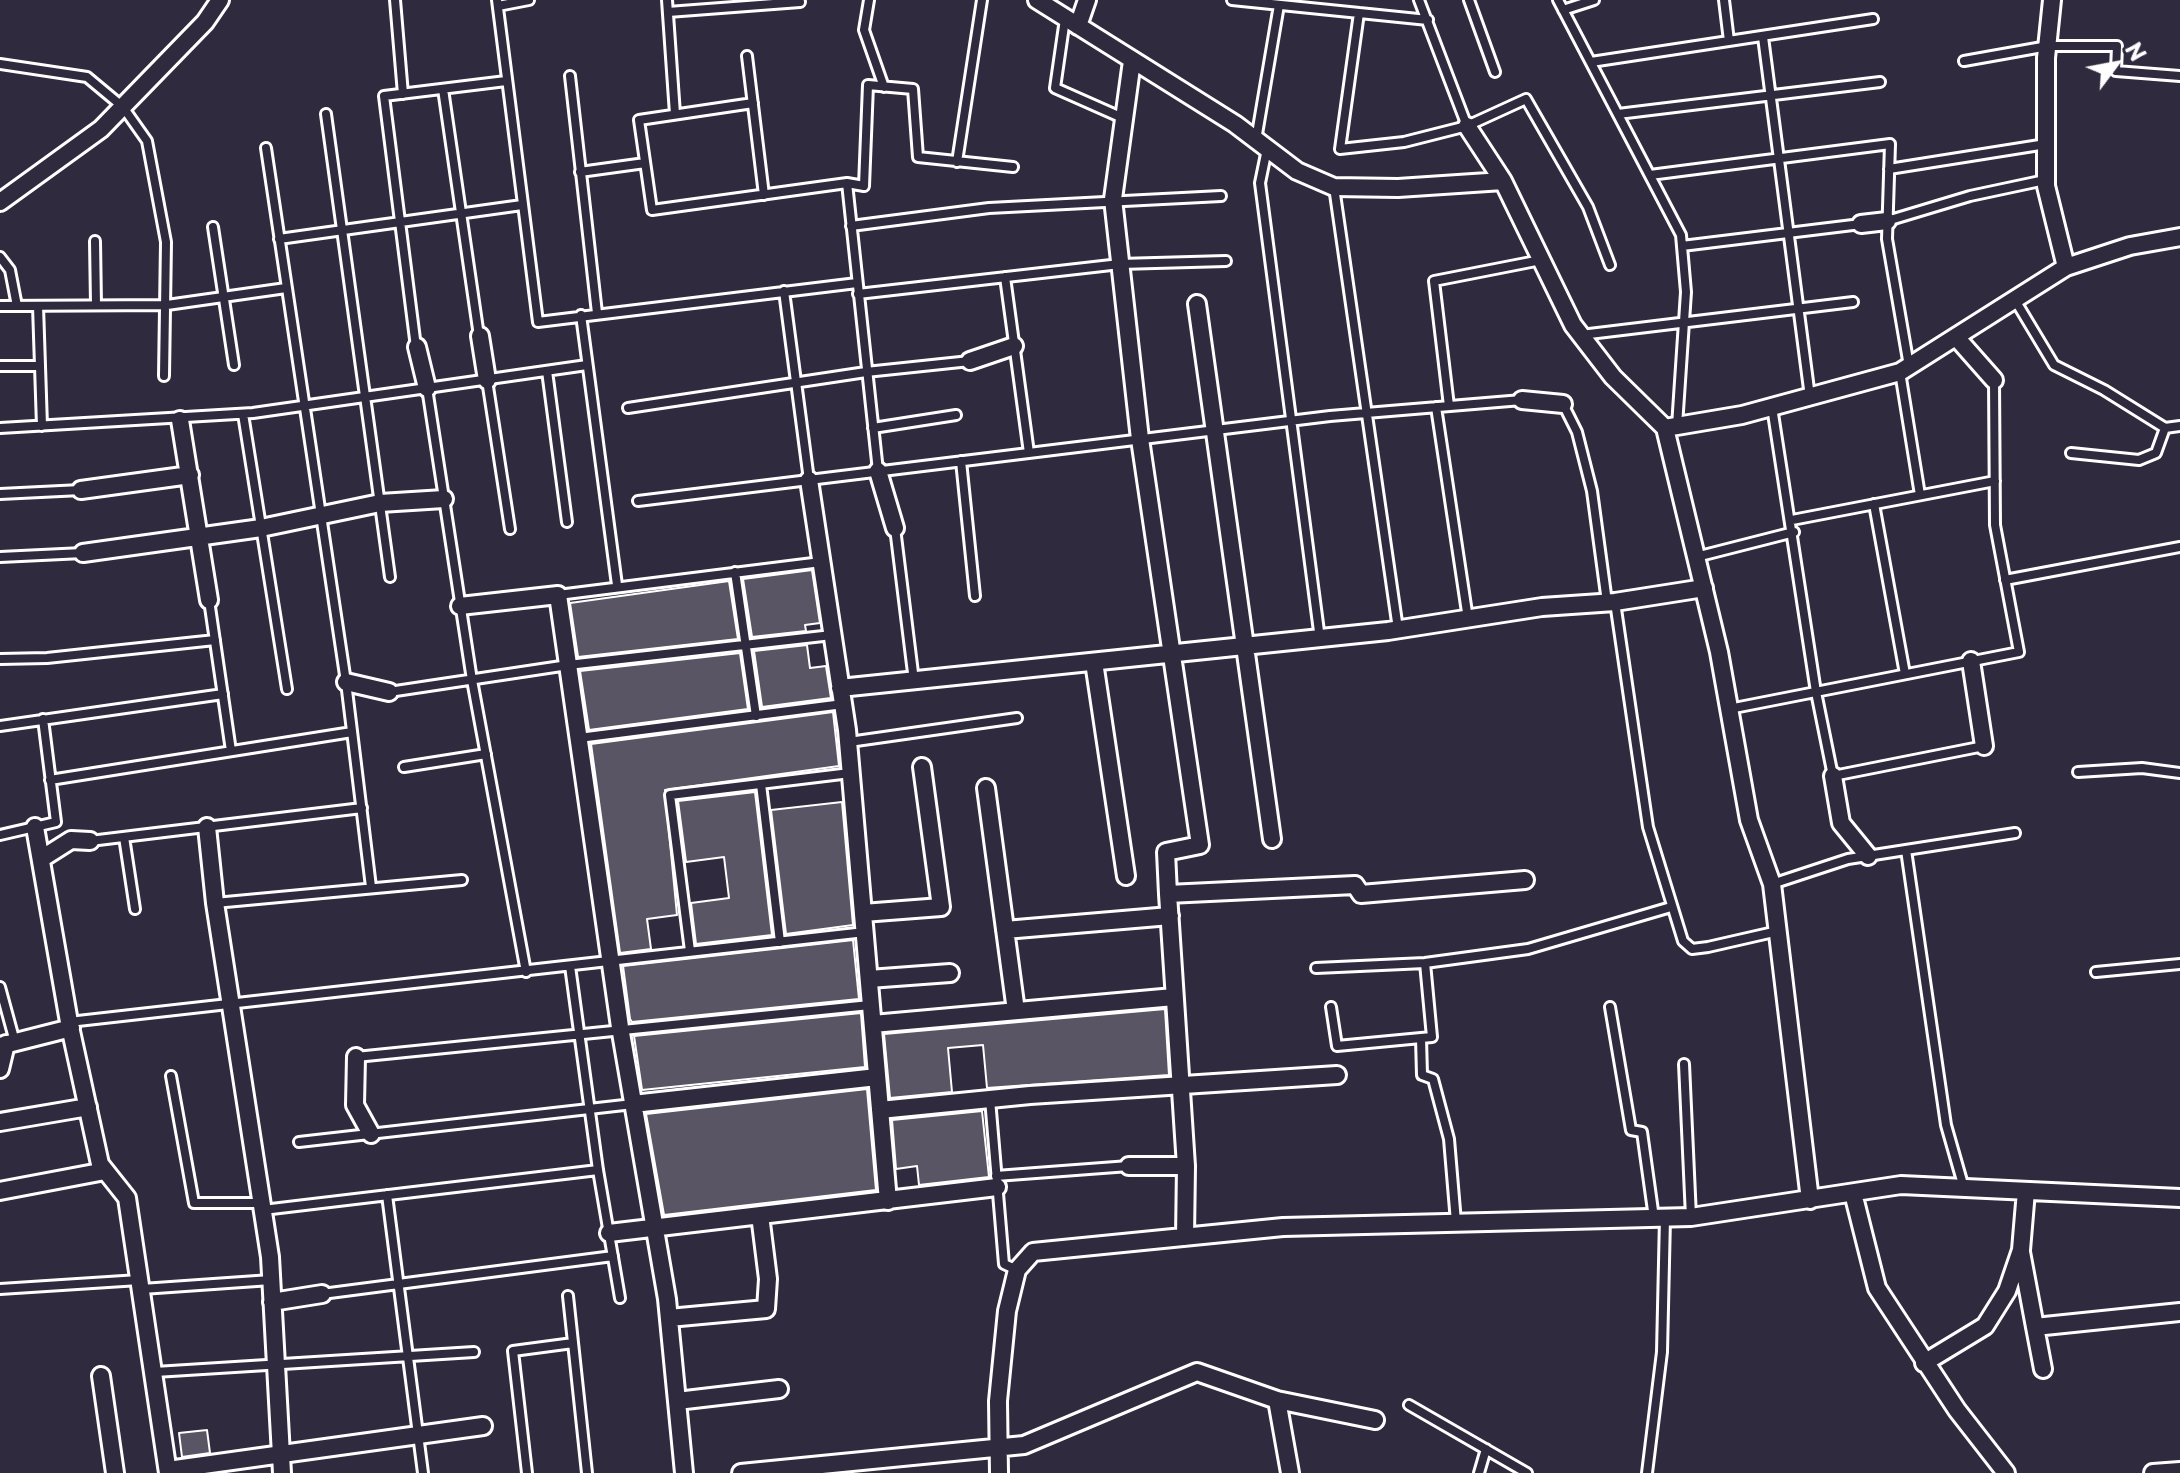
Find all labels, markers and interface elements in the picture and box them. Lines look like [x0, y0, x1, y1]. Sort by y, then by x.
north arrow [2076, 24, 2156, 104]
text: N [2118, 35, 2155, 67]

